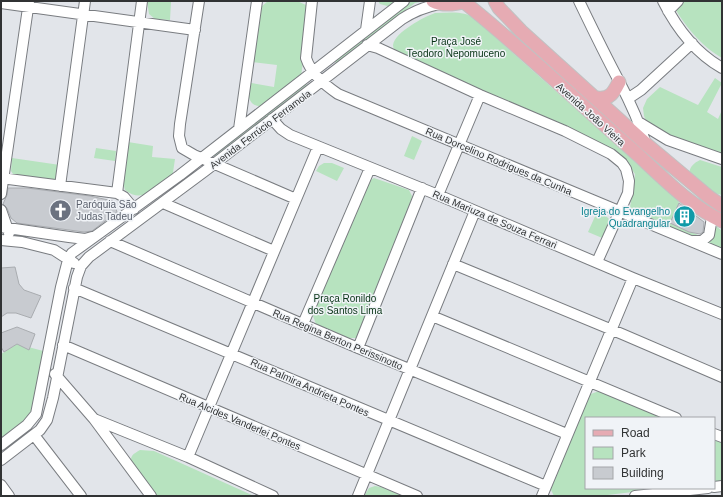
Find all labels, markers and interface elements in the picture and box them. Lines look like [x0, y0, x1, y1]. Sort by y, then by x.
park label: Praça José Teodoro Nepomuceno [407, 36, 506, 59]
street label: Avenida João Vieira [554, 81, 628, 148]
street label: Avenida Ferrúcio Ferramola [208, 88, 313, 171]
street label: Rua Dorcelino Rodrigues da Cunha [424, 126, 574, 198]
street label: Rua Mariuza de Souza Ferrari [431, 188, 559, 251]
church icon: Paróquia São Judas Tadeu [48, 197, 74, 223]
place label: Paróquia São Judas Tadeu [76, 199, 137, 222]
building icon: Igreja do Evangelho Quadrangular [672, 204, 698, 230]
place label: Igreja do Evangelho Quadrangular [581, 206, 671, 229]
park label: Praça Ronildo dos Santos Lima [308, 293, 383, 316]
street label: Rua Regina Berton Perissinotto [271, 307, 405, 372]
street label: Rua Palmira Andrieta Pontes [249, 356, 371, 419]
street label: Rua Alcides Vanderlei Pontes [177, 391, 302, 452]
legend [585, 417, 715, 489]
text: Road [621, 426, 650, 440]
text: Park [621, 446, 647, 460]
text: Building [621, 466, 664, 480]

